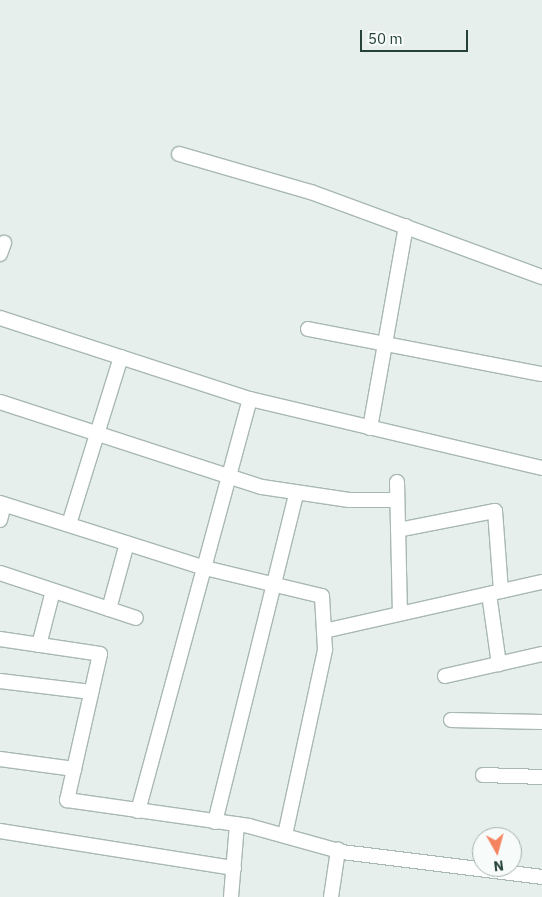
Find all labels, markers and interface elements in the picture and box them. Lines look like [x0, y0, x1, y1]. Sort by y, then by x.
scale bar [362, 20, 470, 52]
text: 50 m [368, 29, 403, 48]
north arrow [472, 827, 522, 877]
text: N [493, 856, 505, 875]

